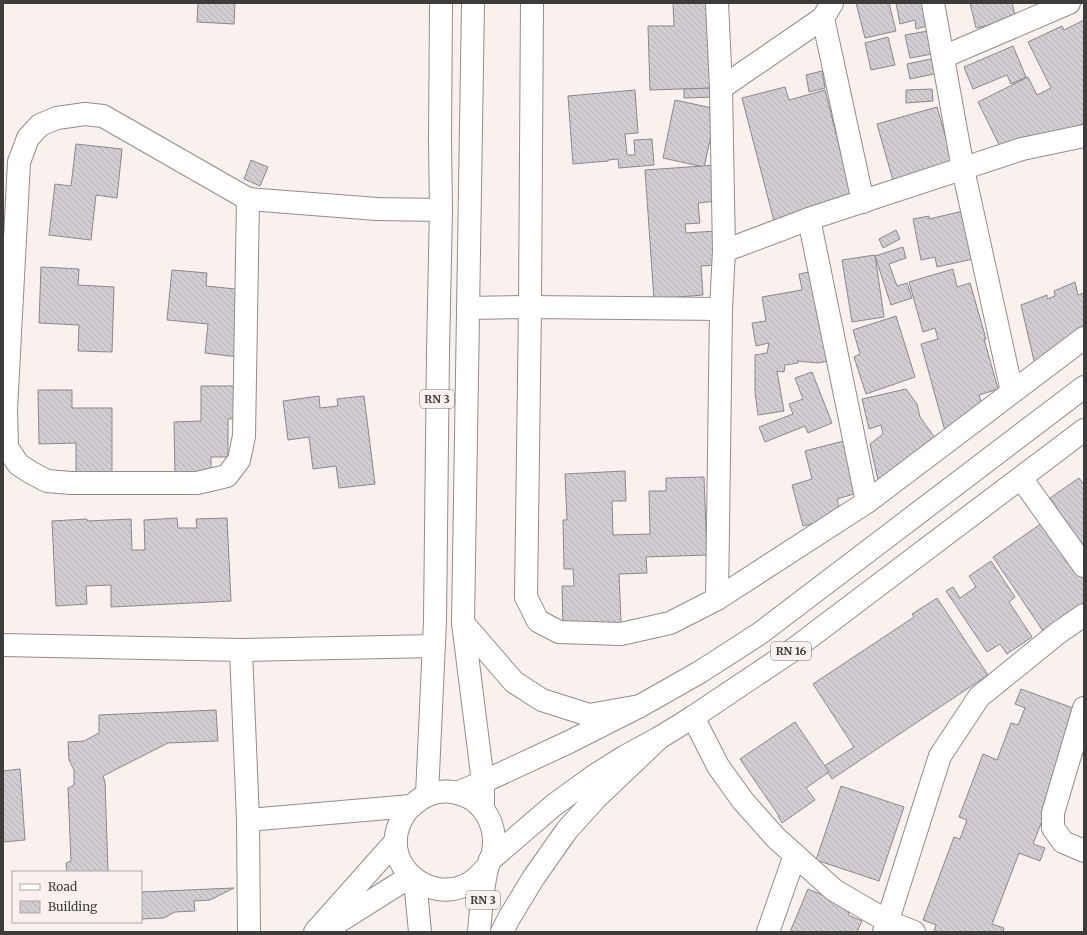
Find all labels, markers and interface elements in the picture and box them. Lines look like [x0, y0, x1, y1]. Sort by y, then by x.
road number: RN 3 [420, 390, 454, 408]
road number: RN 16 [771, 642, 811, 660]
legend [12, 871, 142, 923]
text: Road [48, 879, 77, 894]
road number: RN 3 [466, 891, 500, 909]
text: Building [48, 899, 98, 914]

